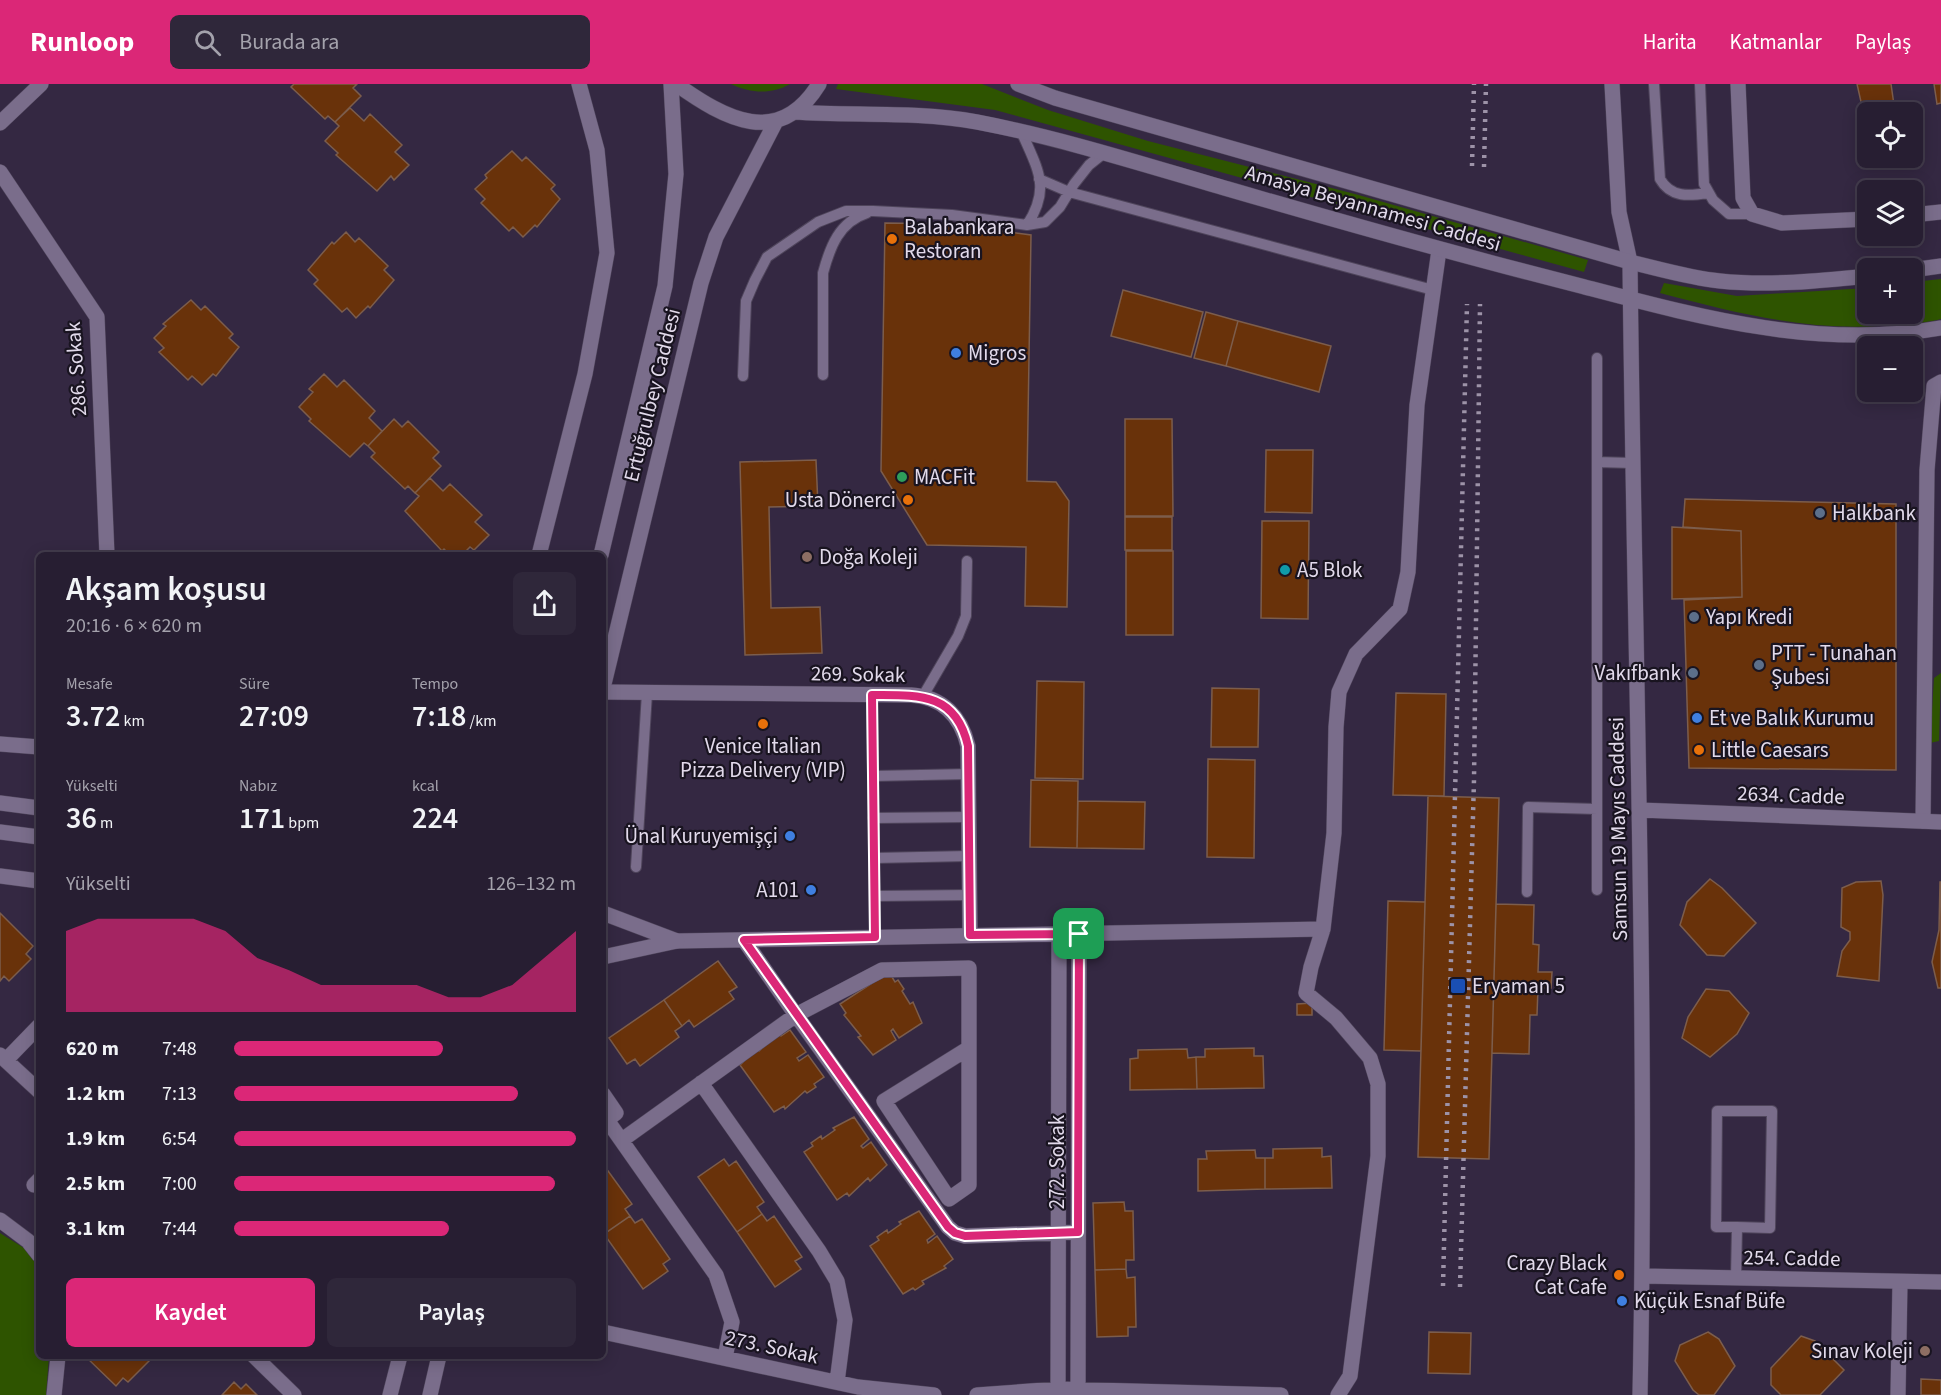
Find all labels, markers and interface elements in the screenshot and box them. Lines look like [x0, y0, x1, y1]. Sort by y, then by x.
search box [170, 15, 590, 69]
text: Runloop [30, 22, 134, 62]
icon: search [191, 26, 224, 59]
text: Burada ara [239, 26, 339, 58]
text: Harita [1643, 27, 1697, 57]
text: Katmanlar [1730, 27, 1822, 57]
text: Paylaş [1855, 27, 1911, 57]
map controls [1857, 102, 1923, 402]
button: locate [1857, 102, 1923, 168]
street label: Amasya Beyannamesi Caddesi [1241, 157, 1505, 259]
button: layers [1857, 180, 1923, 246]
place label: Balabankara Restoran [904, 212, 1014, 266]
marker: Balabankara Restoran [885, 232, 899, 246]
button: + [1857, 258, 1923, 324]
street label: Ertuğrulbey Caddesi [616, 305, 688, 485]
street label: 286. Sokak [58, 320, 94, 417]
button: − [1857, 336, 1923, 402]
place label: Migros [968, 338, 1026, 368]
marker: Migros [949, 346, 963, 360]
place label: MACFit [914, 462, 975, 492]
marker: MACFit [895, 470, 909, 484]
place label: Usta Dönerci [785, 485, 896, 515]
marker: Usta Dönerci [901, 493, 915, 507]
place label: Halkbank [1832, 498, 1916, 528]
marker: Halkbank [1813, 506, 1827, 520]
place label: Doğa Koleji [819, 542, 918, 572]
marker: Doğa Koleji [800, 550, 814, 564]
place label: A5 Blok [1297, 555, 1363, 585]
marker: A5 Blok [1278, 563, 1292, 577]
text: Akşam koşusu [66, 566, 267, 613]
button: share [513, 572, 576, 635]
place label: Yapı Kredi [1705, 602, 1793, 632]
marker: Yapı Kredi [1687, 610, 1701, 624]
text: 20:16 · 6 × 620 m [66, 612, 202, 640]
place label: PTT - Tunahan Şubesi [1771, 638, 1897, 692]
street label: 269. Sokak [810, 658, 906, 690]
place label: Vakıfbank [1595, 658, 1682, 688]
marker: PTT - Tunahan Şubesi [1752, 658, 1766, 672]
marker: Vakıfbank [1686, 666, 1700, 680]
text: Mesafe [66, 673, 113, 695]
text: Süre [239, 673, 270, 695]
text: Tempo [412, 673, 458, 695]
text: 3.72 [66, 695, 120, 738]
text: 27:09 [239, 695, 309, 738]
text: 7:18 [412, 695, 466, 738]
place label: Et ve Balık Kurumu [1709, 703, 1874, 733]
text: km [120, 710, 145, 732]
text: /km [466, 710, 496, 732]
marker: Et ve Balık Kurumu [1690, 711, 1704, 725]
marker: Venice Italian Pizza Delivery (VIP) [756, 717, 770, 731]
street label: Samsun 19 Mayıs Caddesi [1601, 717, 1635, 941]
place label: Venice Italian Pizza Delivery (VIP) [680, 731, 846, 785]
place label: Little Caesars [1711, 735, 1829, 765]
marker: Little Caesars [1692, 743, 1706, 757]
text: Yükselti [66, 775, 118, 797]
text: Nabız [239, 775, 277, 797]
text: kcal [412, 775, 439, 797]
street label: 2634. Cadde [1737, 778, 1845, 812]
text: 36 [66, 797, 97, 840]
text: 171 [239, 797, 285, 840]
text: 224 [412, 797, 458, 840]
text: m [97, 812, 113, 834]
text: bpm [285, 812, 319, 834]
place label: Ünal Kuruyemişçi [625, 821, 778, 851]
marker: Ünal Kuruyemişçi [783, 829, 797, 843]
text: Yükselti [66, 870, 131, 898]
text: 126–132 m [486, 870, 576, 898]
place label: A101 [756, 875, 799, 905]
marker: A101 [804, 883, 818, 897]
pin [1053, 908, 1104, 959]
icon: arrive [1062, 917, 1095, 950]
place label: Eryaman 5 [1472, 971, 1565, 1001]
marker: Eryaman 5 [1449, 977, 1467, 995]
text: 620 m [66, 1035, 119, 1063]
text: 7:48 [162, 1035, 197, 1063]
text: 1.2 km [66, 1080, 125, 1108]
text: 7:13 [162, 1080, 197, 1108]
street label: 272. Sokak [1042, 1114, 1072, 1209]
text: 1.9 km [66, 1125, 125, 1153]
text: 6:54 [162, 1125, 197, 1153]
text: 2.5 km [66, 1170, 125, 1198]
text: 7:00 [162, 1170, 197, 1198]
text: 3.1 km [66, 1215, 125, 1243]
text: 7:44 [162, 1215, 197, 1243]
street label: 254. Cadde [1743, 1242, 1841, 1274]
place label: Crazy Black Cat Cafe [1507, 1248, 1608, 1302]
marker: Crazy Black Cat Cafe [1612, 1268, 1626, 1282]
button: Kaydet [66, 1278, 315, 1347]
button: Paylaş [327, 1278, 576, 1347]
place label: Küçük Esnaf Büfe [1634, 1286, 1785, 1316]
marker: Küçük Esnaf Büfe [1615, 1294, 1629, 1308]
street label: 273. Sokak [723, 1323, 822, 1372]
place label: Sınav Koleji [1811, 1336, 1913, 1366]
marker: Sınav Koleji [1918, 1344, 1932, 1358]

